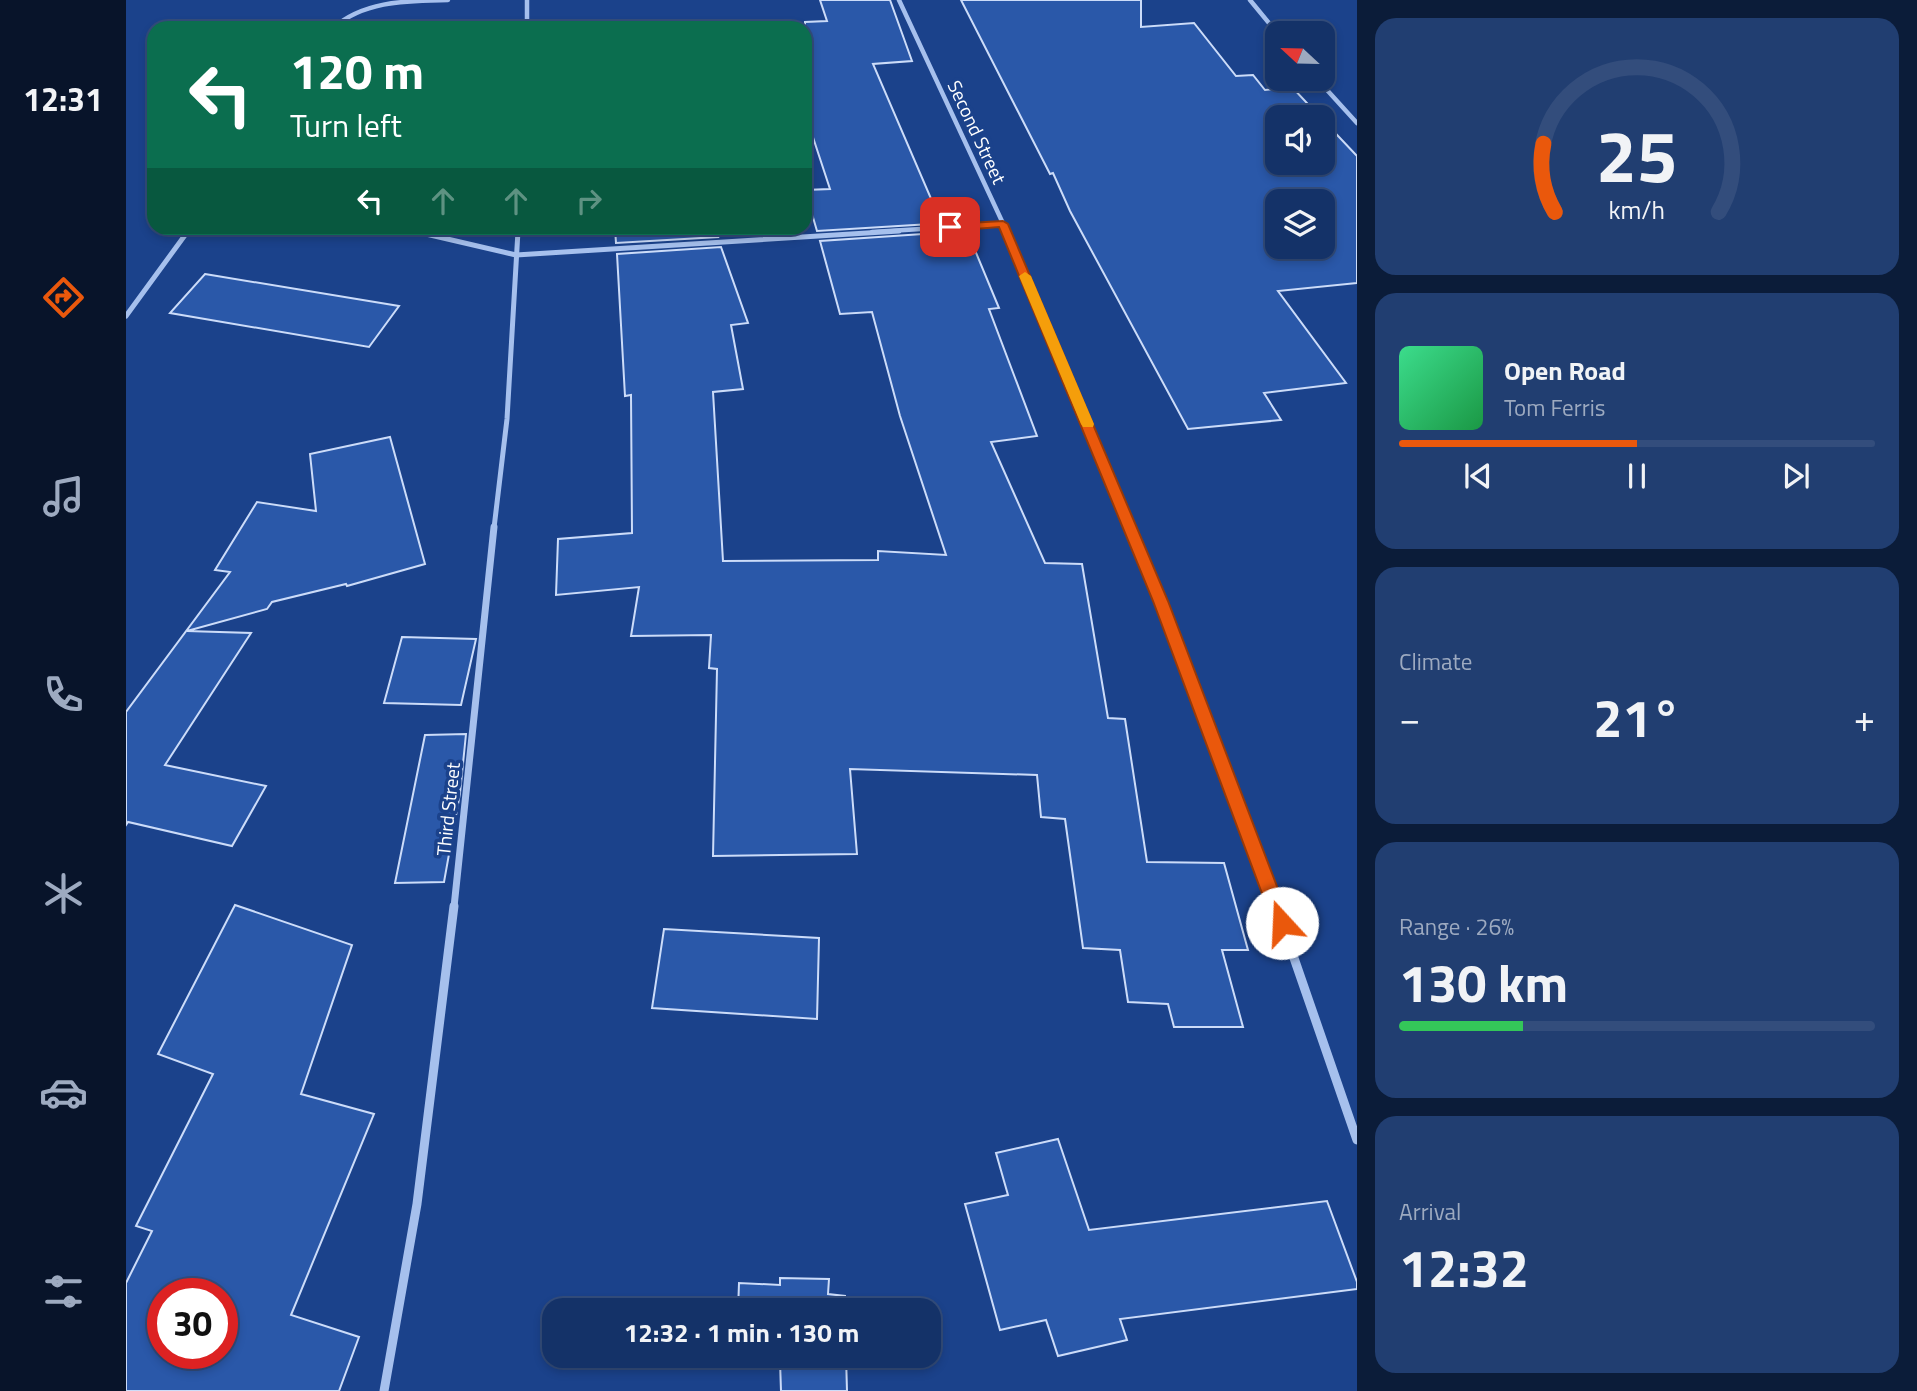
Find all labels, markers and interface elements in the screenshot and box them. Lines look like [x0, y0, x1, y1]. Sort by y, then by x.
north arrow [1265, 21, 1335, 91]
map controls [1265, 21, 1335, 259]
text: 120 m [290, 33, 424, 108]
icon: left [175, 49, 266, 140]
text: 12:31 [23, 75, 103, 123]
street label: Second Street [941, 75, 1014, 189]
text: Turn left [290, 101, 402, 149]
text: 25 [1596, 101, 1678, 211]
button: sound [1265, 105, 1335, 175]
icon: left [351, 182, 389, 220]
icon: ahead [424, 182, 462, 220]
icon: ahead [497, 182, 535, 220]
icon: right [570, 182, 608, 220]
button: layers [1265, 189, 1335, 259]
text: km/h [1609, 191, 1665, 229]
pin [920, 197, 980, 257]
icon: arrive [931, 208, 969, 246]
icon: directions [39, 273, 88, 322]
text: Open Road [1504, 351, 1626, 390]
text: Tom Ferris [1504, 390, 1605, 425]
icon: previous [1459, 457, 1497, 495]
icon: pause [1618, 457, 1656, 495]
icon: next [1777, 457, 1815, 495]
icon: music [39, 472, 88, 521]
text: Climate [1399, 644, 1472, 679]
icon: phone [39, 670, 88, 719]
text: 21° [1593, 678, 1681, 757]
text: − [1399, 689, 1420, 747]
text: + [1854, 689, 1875, 747]
street label: Third Street [428, 760, 467, 857]
icon: climate [39, 869, 88, 918]
position arrow [1245, 886, 1319, 960]
text: Range · 26% [1399, 909, 1514, 944]
text: 130 km [1399, 943, 1568, 1022]
icon: car [39, 1068, 88, 1117]
text: Arrival [1399, 1194, 1461, 1229]
text: 12:32 [1399, 1228, 1529, 1307]
icon: filters [39, 1267, 88, 1316]
speed limit sign: 30 [147, 1278, 238, 1369]
text: 12:32 · 1 min · 130 m [624, 1313, 859, 1352]

